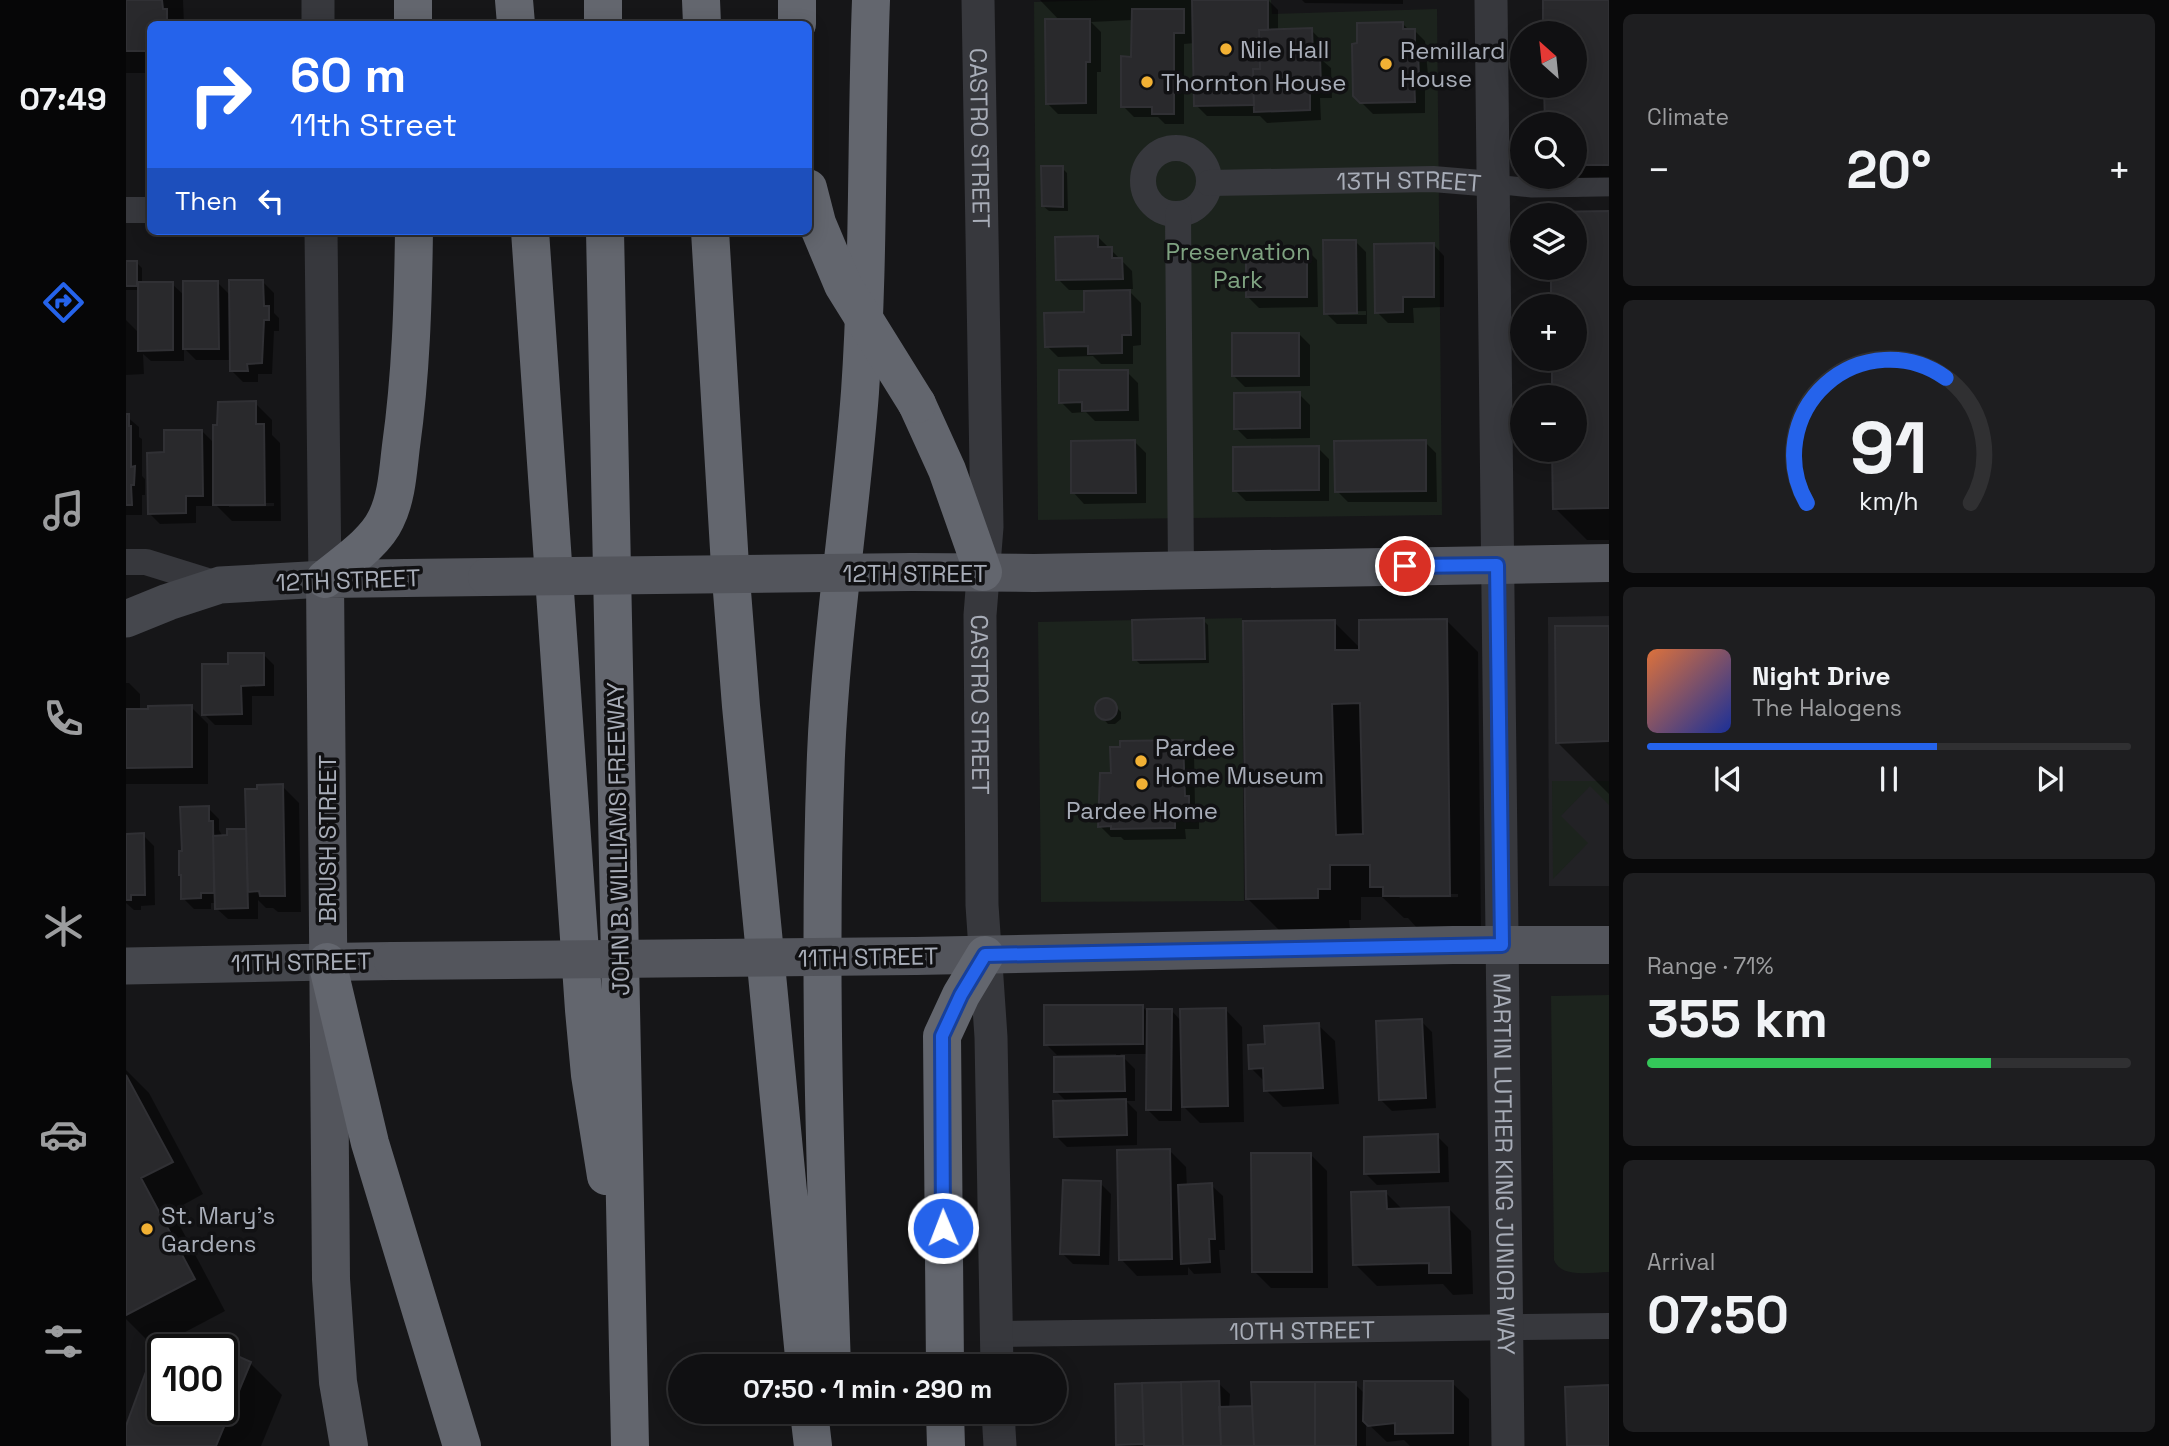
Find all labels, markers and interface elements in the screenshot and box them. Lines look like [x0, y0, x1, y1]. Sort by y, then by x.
north arrow [1510, 21, 1587, 98]
map controls [1510, 21, 1587, 462]
place label: Nile Hall [1240, 34, 1329, 65]
place label: Remillard House [1400, 35, 1506, 94]
marker: Nile Hall [1218, 41, 1234, 57]
text: 60 m [290, 44, 406, 106]
street label: CASTRO STREET [963, 48, 997, 228]
icon: right [175, 49, 266, 140]
marker: Remillard House [1378, 56, 1394, 72]
place label: Thornton House [1161, 67, 1347, 98]
marker: Thornton House [1139, 74, 1155, 90]
text: 07:49 [19, 79, 107, 119]
text: Climate [1647, 102, 1729, 132]
text: 11th Street [290, 105, 457, 145]
button: search [1510, 112, 1587, 189]
text: 20° [1846, 137, 1932, 203]
text: − [1647, 146, 1671, 194]
text: + [2107, 146, 2131, 194]
street label: 13TH STREET [1336, 163, 1483, 198]
icon: left [252, 182, 290, 220]
text: Then [175, 184, 238, 218]
button: layers [1510, 203, 1587, 280]
park label: Preservation Park [1165, 236, 1311, 295]
icon: directions [39, 278, 88, 327]
button: + [1510, 294, 1587, 371]
button: − [1510, 385, 1587, 462]
text: 91 [1850, 401, 1928, 494]
text: km/h [1859, 484, 1919, 516]
icon: music [39, 486, 88, 535]
pin [1375, 536, 1435, 596]
icon: arrive [1386, 547, 1424, 585]
street label: 12TH STREET [843, 558, 987, 589]
street label: 12TH STREET [275, 562, 421, 598]
street label: CASTRO STREET [964, 614, 997, 795]
text: Night Drive [1752, 659, 1890, 693]
street label: JOHN B. WILLIAMS FREEWAY [600, 681, 636, 996]
text: The Halogens [1752, 693, 1902, 723]
icon: phone [39, 694, 88, 743]
place label: Pardee Home Museum [1155, 732, 1324, 791]
marker: Pardee Home Museum [1133, 753, 1149, 769]
street label: BRUSH STREET [312, 755, 343, 923]
icon: previous [1709, 760, 1747, 798]
icon: pause [1870, 760, 1908, 798]
icon: next [2031, 760, 2069, 798]
marker: Pardee Home [1134, 776, 1150, 792]
place label: Pardee Home [1066, 795, 1218, 826]
icon: climate [39, 902, 88, 951]
street label: 11TH STREET [798, 940, 938, 974]
street label: 11TH STREET [231, 945, 371, 979]
text: Range · 71% [1647, 951, 1773, 981]
street label: MARTIN LUTHER KING JUNIOR WAY [1487, 973, 1522, 1356]
text: 355 km [1647, 986, 1828, 1052]
icon: car [39, 1110, 88, 1159]
position arrow [906, 1191, 980, 1265]
place label: St. Mary's Gardens [161, 1200, 275, 1259]
marker: St. Mary's Gardens [139, 1221, 155, 1237]
text: Arrival [1647, 1247, 1715, 1277]
text: 07:50 [1647, 1282, 1789, 1348]
street label: 10TH STREET [1229, 1314, 1375, 1346]
icon: filters [39, 1317, 88, 1366]
speed limit sign: 100 [147, 1334, 238, 1425]
text: 07:50 · 1 min · 290 m [743, 1372, 992, 1406]

